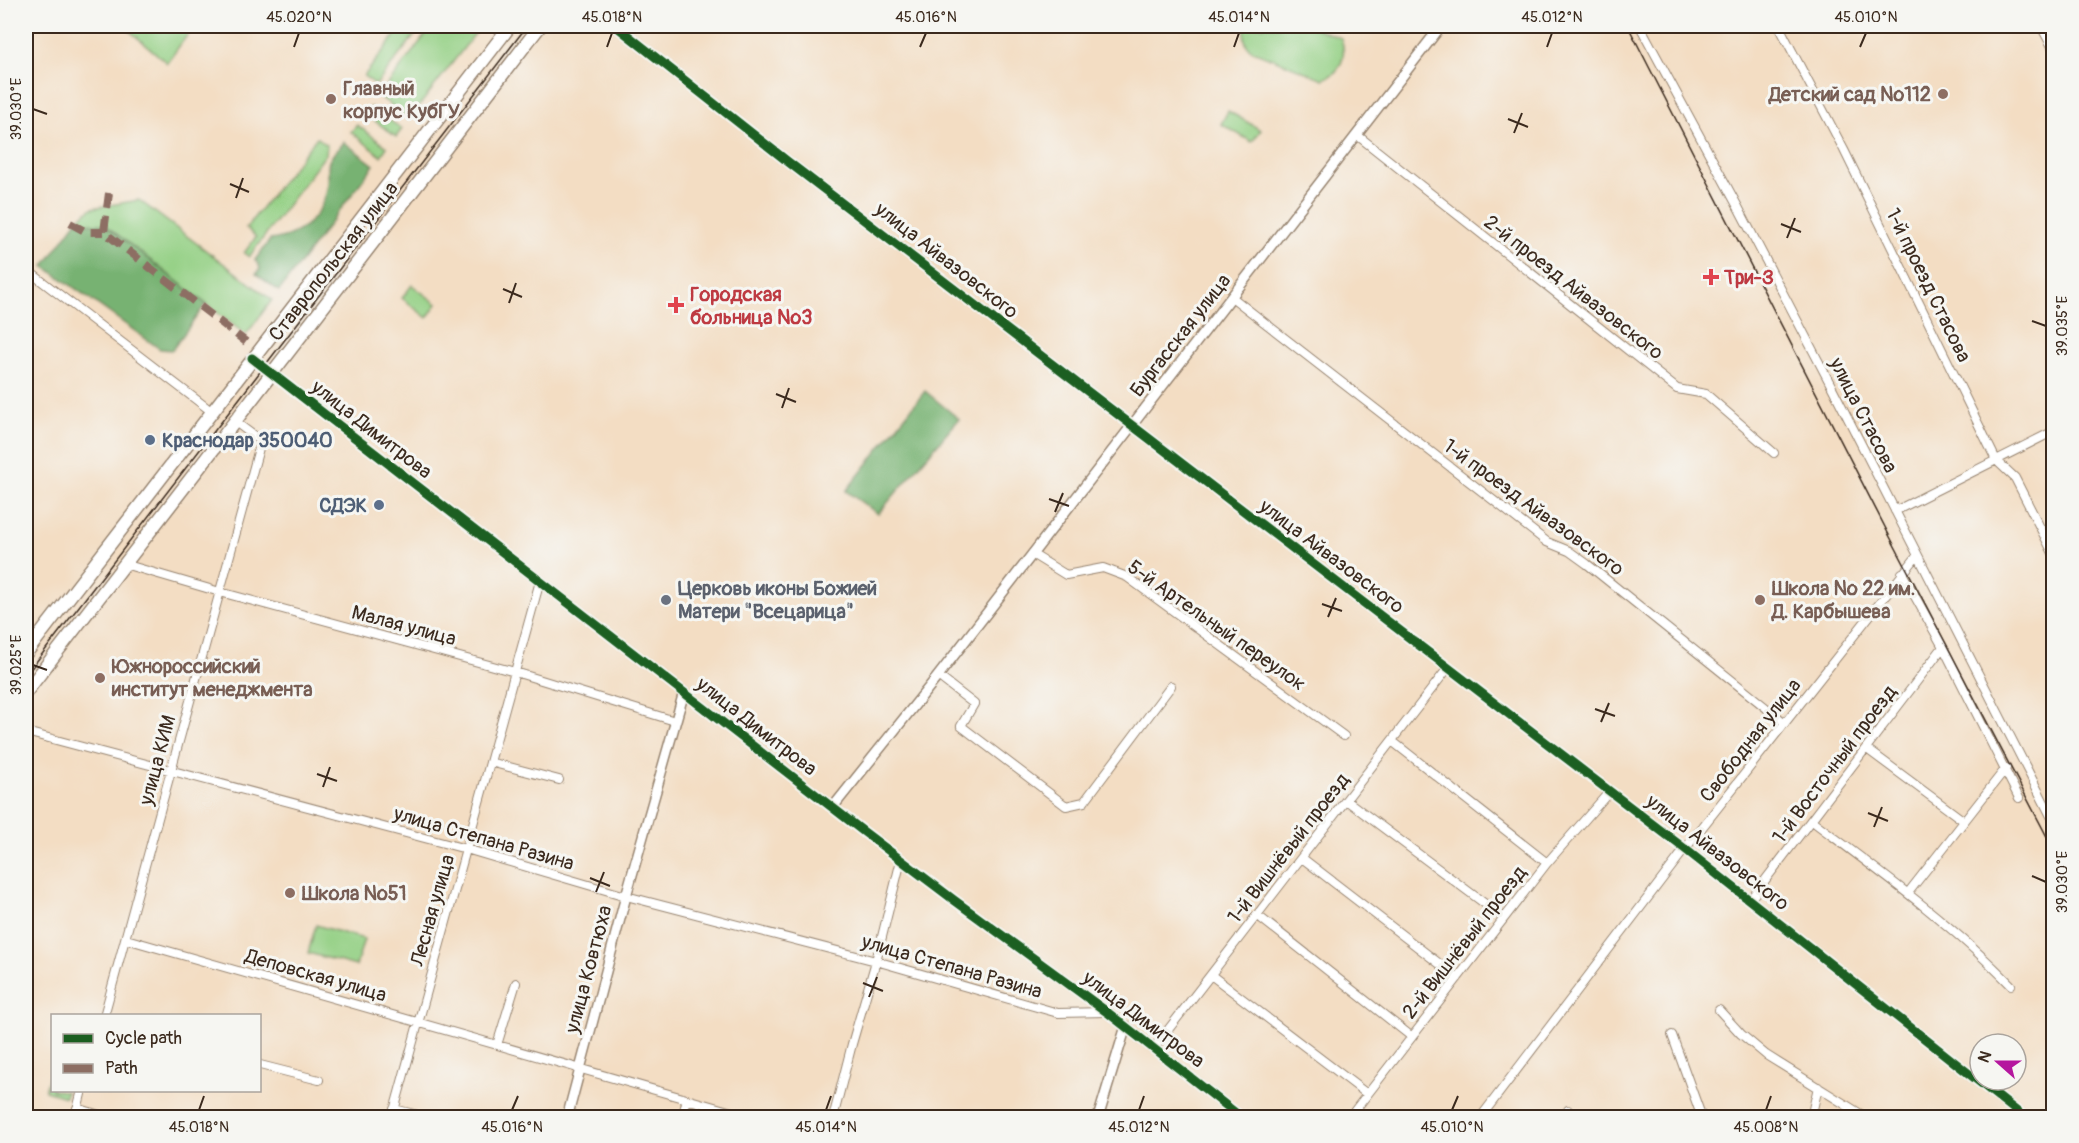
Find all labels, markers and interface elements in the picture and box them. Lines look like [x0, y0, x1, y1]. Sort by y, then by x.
text: 45.020°N [266, 8, 332, 27]
text: 45.018°N [582, 8, 642, 27]
text: 45.016°N [895, 8, 957, 27]
text: 45.014°N [1208, 8, 1270, 27]
text: 45.012°N [1521, 8, 1583, 27]
text: 45.010°N [1834, 8, 1898, 27]
place label: Главный корпус КубГУ [343, 76, 460, 124]
text: 39.030°E [7, 78, 26, 140]
place label: Детский сад №112 [1768, 82, 1931, 107]
marker: Детский сад №112 [1936, 87, 1950, 101]
marker: Главный корпус КубГУ [324, 92, 338, 106]
street label: Ставропольская улица [263, 177, 403, 346]
street label: улица Айвазовского [869, 196, 1023, 324]
street label: 1-й проезд Стасова [1880, 204, 1977, 366]
street label: 2-й проезд Айвазовского [1479, 210, 1668, 365]
place label: Три-З [1723, 265, 1774, 290]
marker: Три-З [1702, 268, 1720, 286]
street label: Бургасская улица [1124, 269, 1236, 402]
place label: Городская больница №3 [690, 282, 812, 330]
marker: Городская больница №3 [667, 296, 685, 314]
text: 39.035°E [2053, 296, 2072, 356]
street label: улица Стасова [1823, 353, 1903, 477]
street label: улица Димитрова [305, 374, 437, 484]
place label: Краснодар 350040 [162, 428, 333, 453]
marker: Краснодар 350040 [143, 433, 157, 447]
street label: 1-й проезд Айвазовского [1438, 433, 1629, 582]
place label: СДЭК [319, 493, 367, 518]
street label: улица Айвазовского [1254, 493, 1409, 619]
marker: СДЭК [372, 498, 386, 512]
street label: 5-й Артельный переулок [1123, 554, 1311, 696]
place label: Церковь иконы Божией Матери "Всецарица" [678, 576, 877, 624]
place label: Школа № 22 им. Д. Карбышева [1771, 576, 1915, 624]
marker: Церковь иконы Божией Матери "Всецарица" [659, 593, 673, 607]
marker: Школа № 22 им. Д. Карбышева [1753, 593, 1767, 607]
street label: Малая улица [349, 600, 459, 651]
text: 39.025°E [7, 635, 26, 695]
place label: Южнороссийский институт менеджмента [111, 654, 313, 702]
marker: Южнороссийский институт менеджмента [93, 671, 107, 685]
street label: улица Димитрова [690, 671, 822, 781]
street label: Свободная улица [1694, 674, 1806, 807]
street label: 1-й Восточный проезд [1767, 680, 1902, 848]
street label: улица КИМ [133, 712, 181, 809]
street label: 1-й Вишнёвый проезд [1222, 768, 1355, 928]
street label: улица Айвазовского [1640, 788, 1794, 916]
street label: улица Степана Разина [390, 800, 577, 876]
street label: Лесная улица [404, 851, 460, 970]
text: 39.030°E [2053, 851, 2072, 913]
street label: 2-й Вишнёвый проезд [1397, 861, 1532, 1024]
place label: Школа №51 [301, 881, 407, 906]
marker: Школа №51 [283, 886, 297, 900]
street label: улица Ковтюха [559, 903, 618, 1037]
street label: улица Степана Разина [858, 928, 1045, 1004]
street label: Деповская улица [241, 943, 389, 1008]
street label: улица Димитрова [1077, 965, 1210, 1073]
legend [51, 1014, 261, 1092]
text: Cycle path [105, 1027, 182, 1050]
north arrow [1968, 1032, 2028, 1092]
text: N [1974, 1048, 1996, 1066]
text: Path [105, 1057, 138, 1080]
text: 45.018°N [169, 1118, 229, 1137]
text: 45.016°N [481, 1118, 543, 1137]
text: 45.014°N [795, 1118, 857, 1137]
text: 45.012°N [1108, 1118, 1170, 1137]
text: 45.010°N [1420, 1118, 1484, 1137]
text: 45.008°N [1734, 1118, 1798, 1137]

